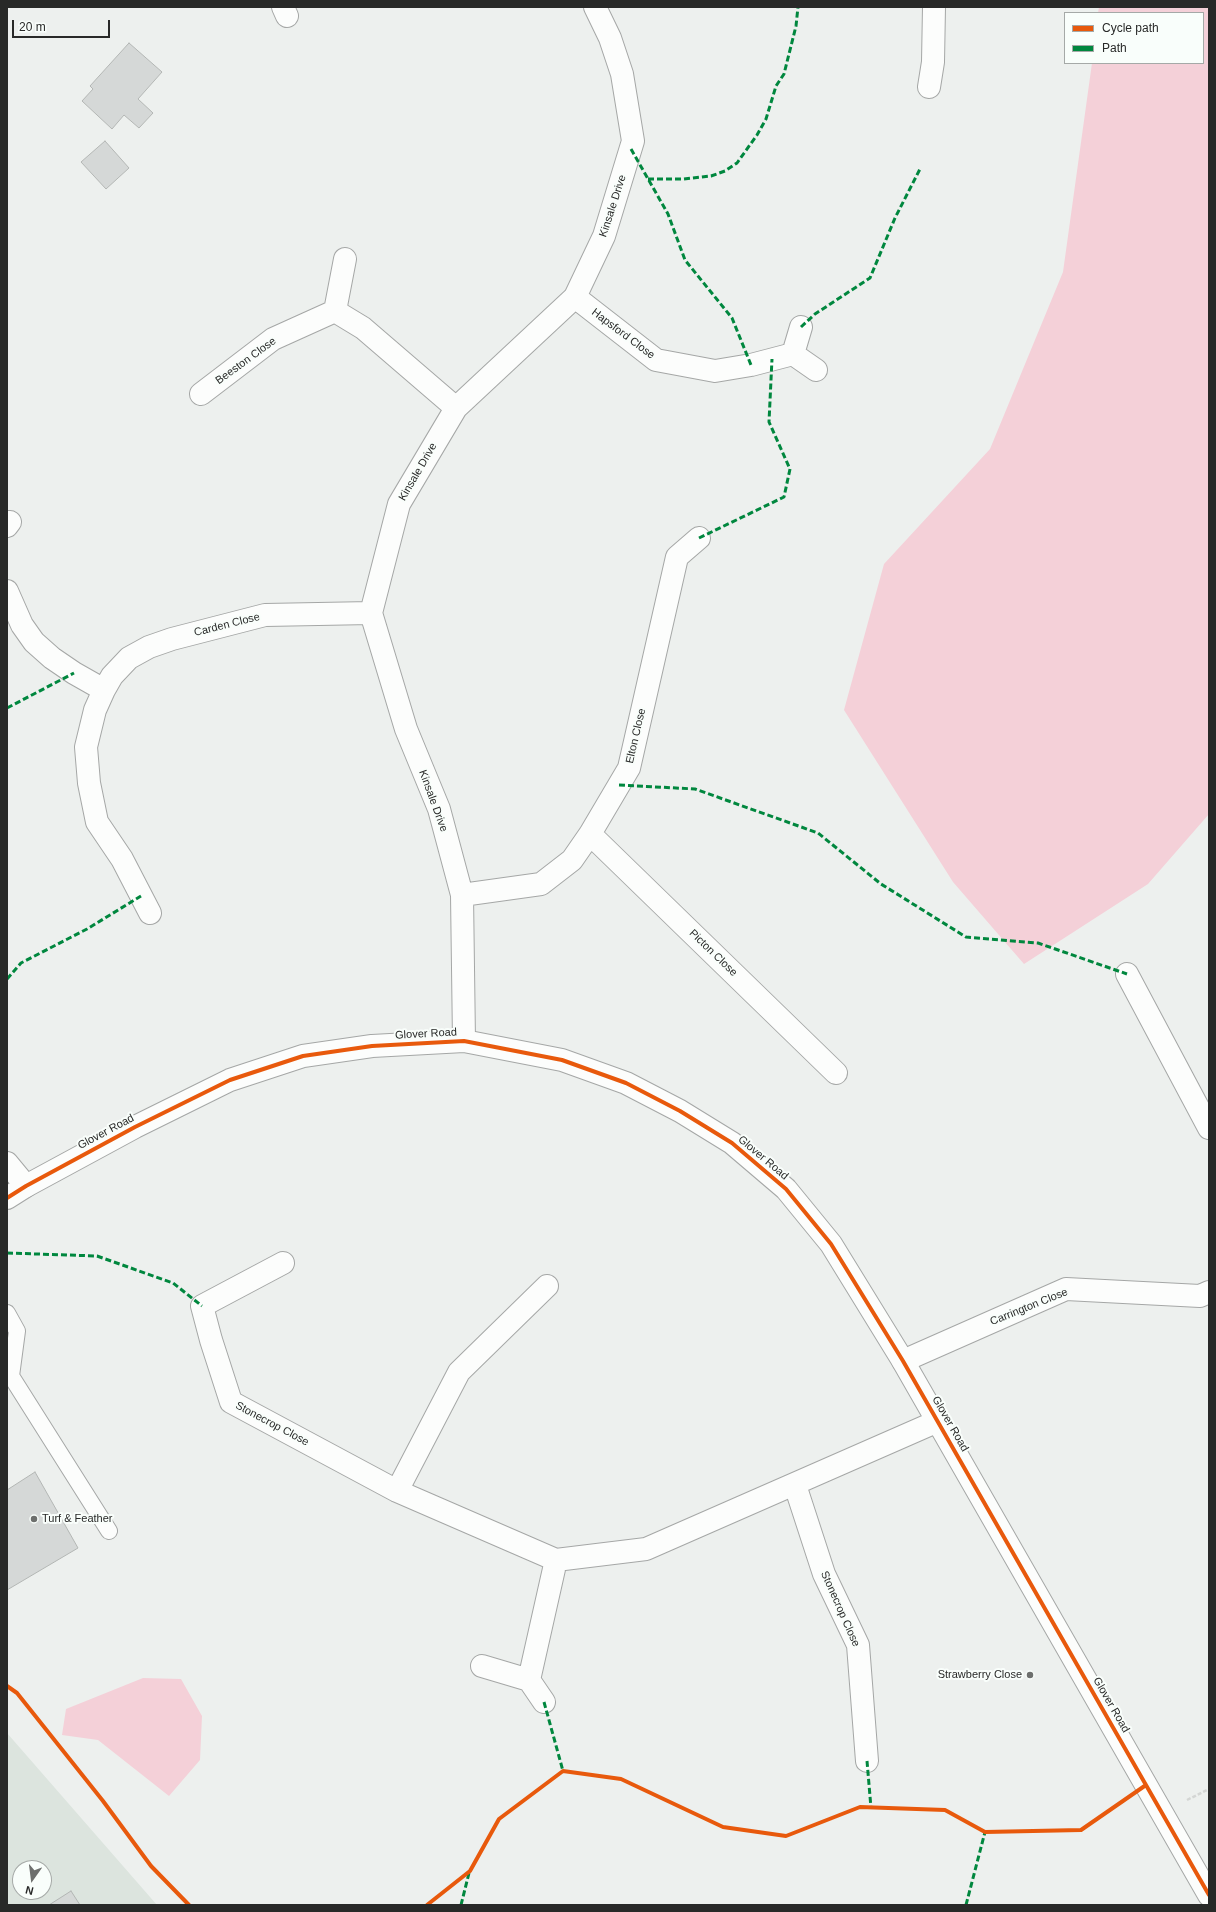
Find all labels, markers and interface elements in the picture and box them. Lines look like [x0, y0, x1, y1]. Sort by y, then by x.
scale bar [14, 12, 112, 38]
legend [1064, 12, 1204, 64]
text: 20 m [19, 20, 46, 34]
text: Cycle path [1102, 21, 1159, 35]
text: Path [1102, 41, 1127, 55]
street label: Kinsale Drive [597, 173, 629, 239]
street label: Hapsford Close [589, 306, 657, 362]
street label: Beeston Close [213, 335, 279, 387]
street label: Kinsale Drive [396, 441, 440, 503]
street label: Carden Close [193, 610, 261, 640]
street label: Elton Close [623, 707, 649, 765]
street label: Kinsale Drive [416, 768, 450, 834]
street label: Picton Close [686, 927, 740, 979]
street label: Glover Road [395, 1026, 457, 1042]
street label: Glover Road [76, 1112, 136, 1152]
street label: Glover Road [735, 1133, 791, 1183]
street label: Carrington Close [988, 1285, 1070, 1329]
street label: Glover Road [929, 1394, 971, 1454]
street label: Stonecrop Close [233, 1399, 311, 1449]
place label: Turf & Feather [42, 1512, 113, 1526]
marker: Turf & Feather [29, 1514, 39, 1524]
street label: Stonecrop Close [817, 1569, 863, 1649]
place label: Strawberry Close [938, 1668, 1022, 1682]
marker: Strawberry Close [1025, 1670, 1035, 1680]
street label: Glover Road [1090, 1675, 1132, 1735]
north arrow [12, 1860, 52, 1900]
text: N [24, 1884, 35, 1897]

